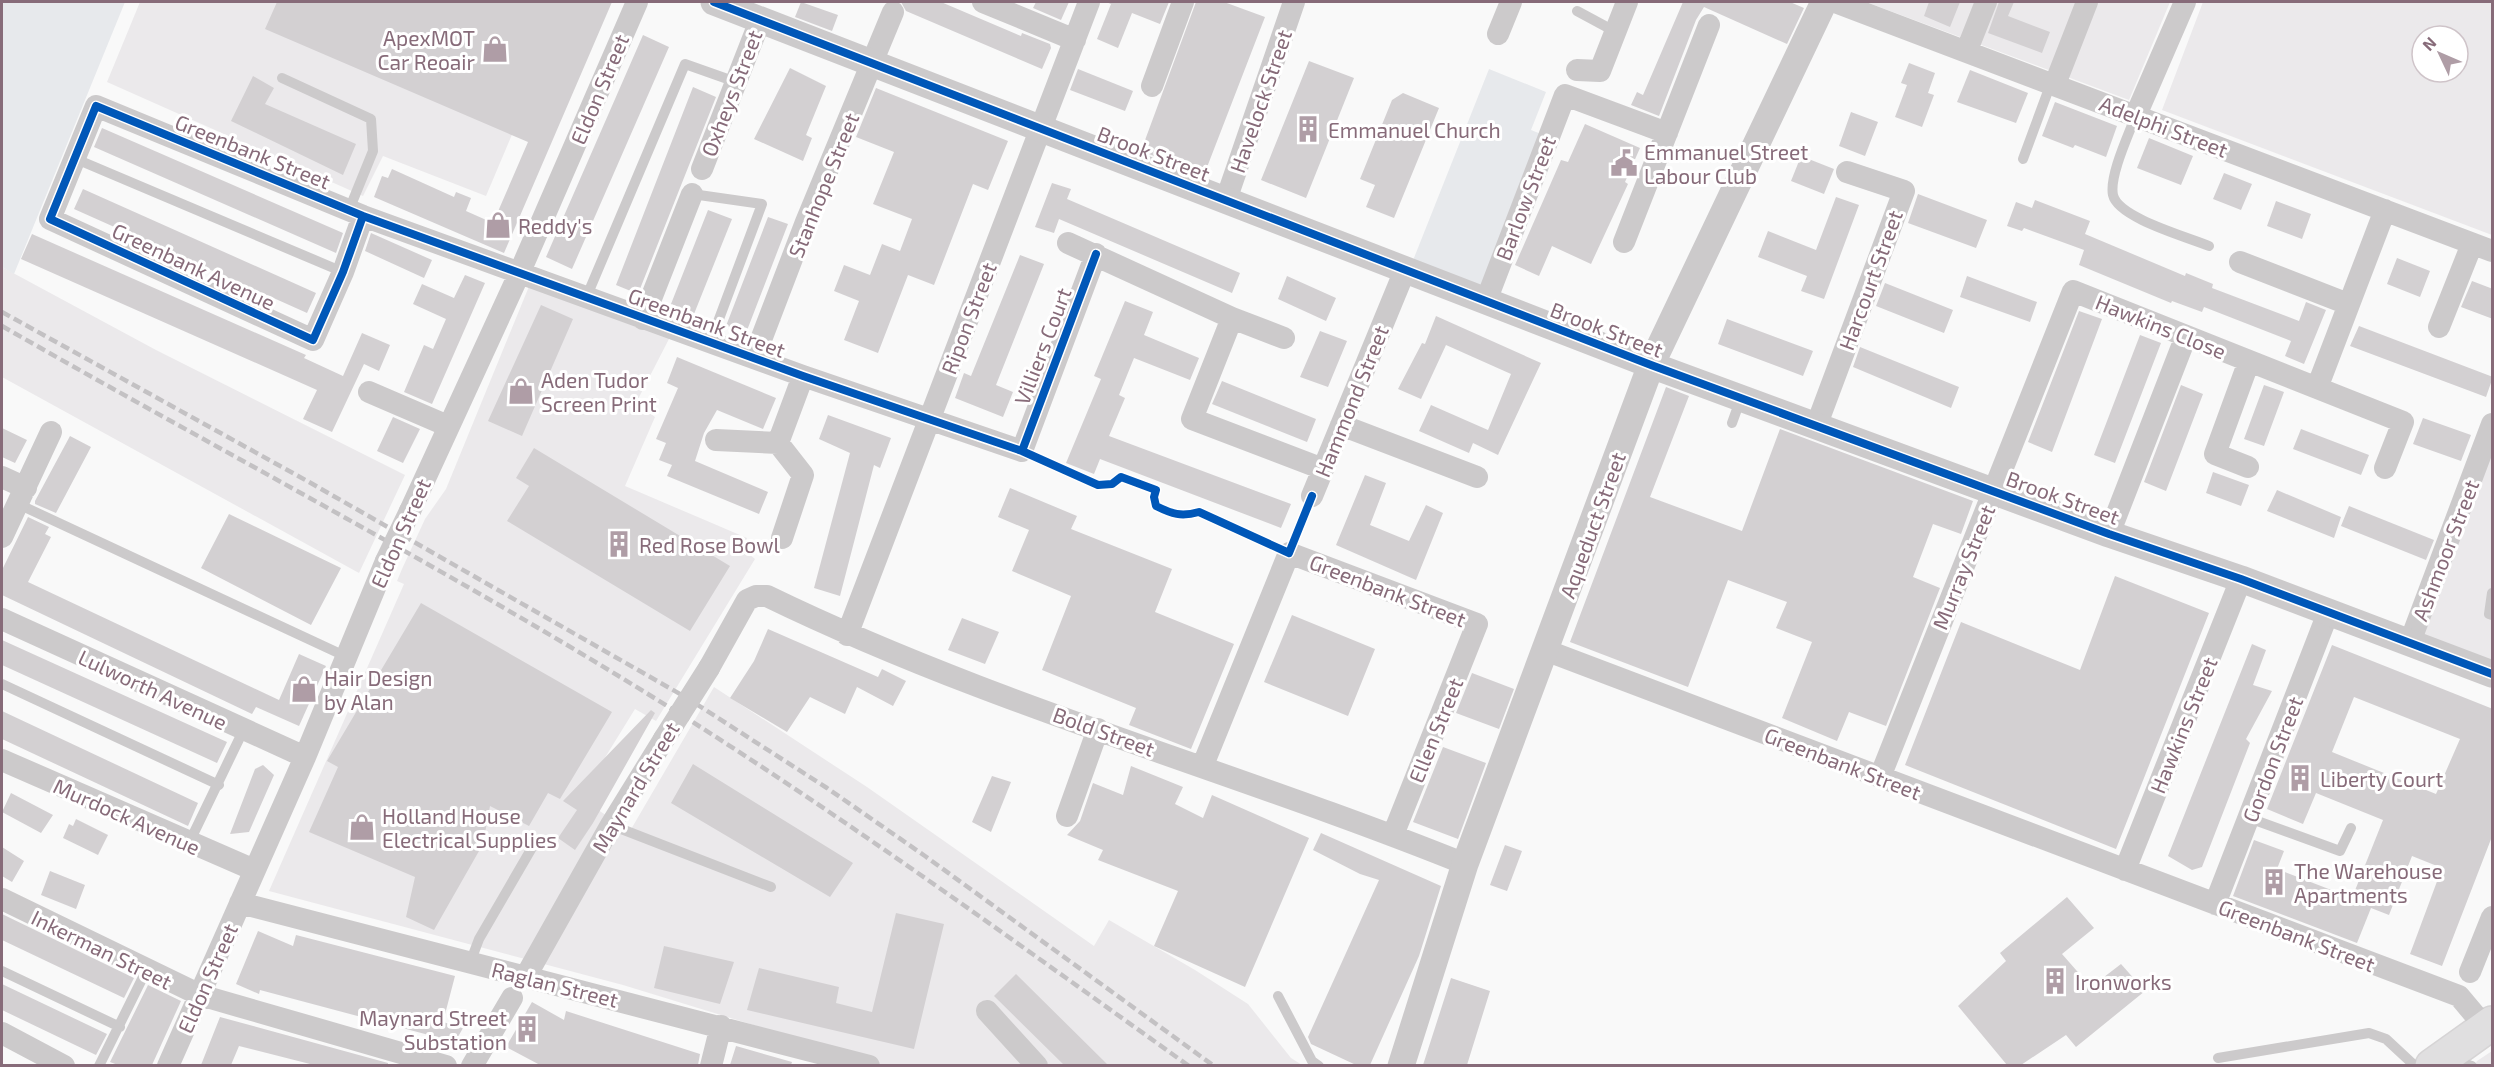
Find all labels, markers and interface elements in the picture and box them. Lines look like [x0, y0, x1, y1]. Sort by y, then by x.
north arrow [2410, 24, 2470, 84]
place label: ApexMOT Car Reoair [378, 25, 476, 74]
street label: Oxheys Street [695, 26, 767, 160]
street label: Havelock Street [1224, 26, 1296, 176]
street label: Eldon Street [565, 30, 633, 148]
text: N [2418, 32, 2440, 54]
shop icon: ApexMOT Car Reoair [480, 34, 510, 64]
street label: Adelphi Street [2096, 90, 2232, 162]
street label: Greenbank Street [172, 108, 334, 194]
street label: Stanhope Street [783, 109, 863, 261]
building icon: Emmanuel Church [1293, 114, 1323, 144]
place label: Emmanuel Church [1328, 117, 1501, 142]
street label: Brook Street [1094, 120, 1214, 186]
street label: Barlow Street [1490, 132, 1560, 264]
place label: Emmanuel Street Labour Club [1644, 139, 1808, 188]
public building icon: Emmanuel Street Labour Club [1609, 148, 1639, 178]
street label: Harcourt Street [1833, 207, 1907, 353]
shop icon: Reddy's [483, 210, 513, 240]
place label: Reddy's [518, 213, 592, 238]
street label: Greenbank Avenue [109, 217, 279, 315]
street label: Ripon Street [935, 259, 1001, 377]
street label: Greenbank Street [625, 282, 789, 362]
street label: Villiers Court [1008, 284, 1076, 408]
street label: Hawkins Close [2092, 288, 2230, 364]
street label: Brook Street [1547, 296, 1667, 362]
street label: Hammond Street [1309, 321, 1393, 481]
place label: Aden Tudor Screen Print [541, 367, 657, 416]
shop icon: Aden Tudor Screen Print [506, 376, 536, 406]
street label: Aqueduct Street [1554, 449, 1630, 601]
street label: Brook Street [2003, 465, 2123, 529]
street label: Eldon Street [365, 474, 435, 592]
street label: Ashmoor Street [2407, 476, 2483, 624]
street label: Murray Street [1927, 501, 1999, 633]
building icon: Red Rose Bowl [604, 529, 634, 559]
place label: Red Rose Bowl [639, 532, 780, 557]
street label: Greenbank Street [1306, 549, 1470, 631]
street label: Lulworth Avenue [75, 644, 231, 734]
street label: Hawkins Street [2144, 653, 2222, 797]
place label: Hair Design by Alan [324, 665, 432, 714]
shop icon: Hair Design by Alan [289, 674, 319, 704]
street label: Ellen Street [1403, 674, 1467, 786]
street label: Gordon Street [2237, 693, 2307, 825]
street label: Bold Street [1050, 701, 1158, 761]
street label: Maynard Street [586, 717, 684, 857]
street label: Greenbank Street [1761, 722, 1925, 804]
building icon: Liberty Court [2285, 763, 2315, 793]
place label: Liberty Court [2320, 766, 2443, 791]
street label: Murdock Avenue [50, 772, 204, 860]
place label: Holland House Electrical Supplies [382, 803, 557, 852]
shop icon: Holland House Electrical Supplies [347, 812, 377, 842]
place label: The Warehouse Apartments [2294, 858, 2443, 907]
building icon: The Warehouse Apartments [2259, 867, 2289, 897]
street label: Greenbank Street [2215, 894, 2379, 976]
street label: Inkerman Street [28, 904, 176, 994]
street label: Eldon Street [172, 919, 242, 1037]
street label: Raglan Street [489, 956, 621, 1012]
building icon: Ironworks [2040, 966, 2070, 996]
place label: Ironworks [2075, 969, 2172, 994]
place label: Maynard Street Substation [359, 1005, 507, 1054]
building icon: Maynard Street Substation [512, 1014, 542, 1044]

